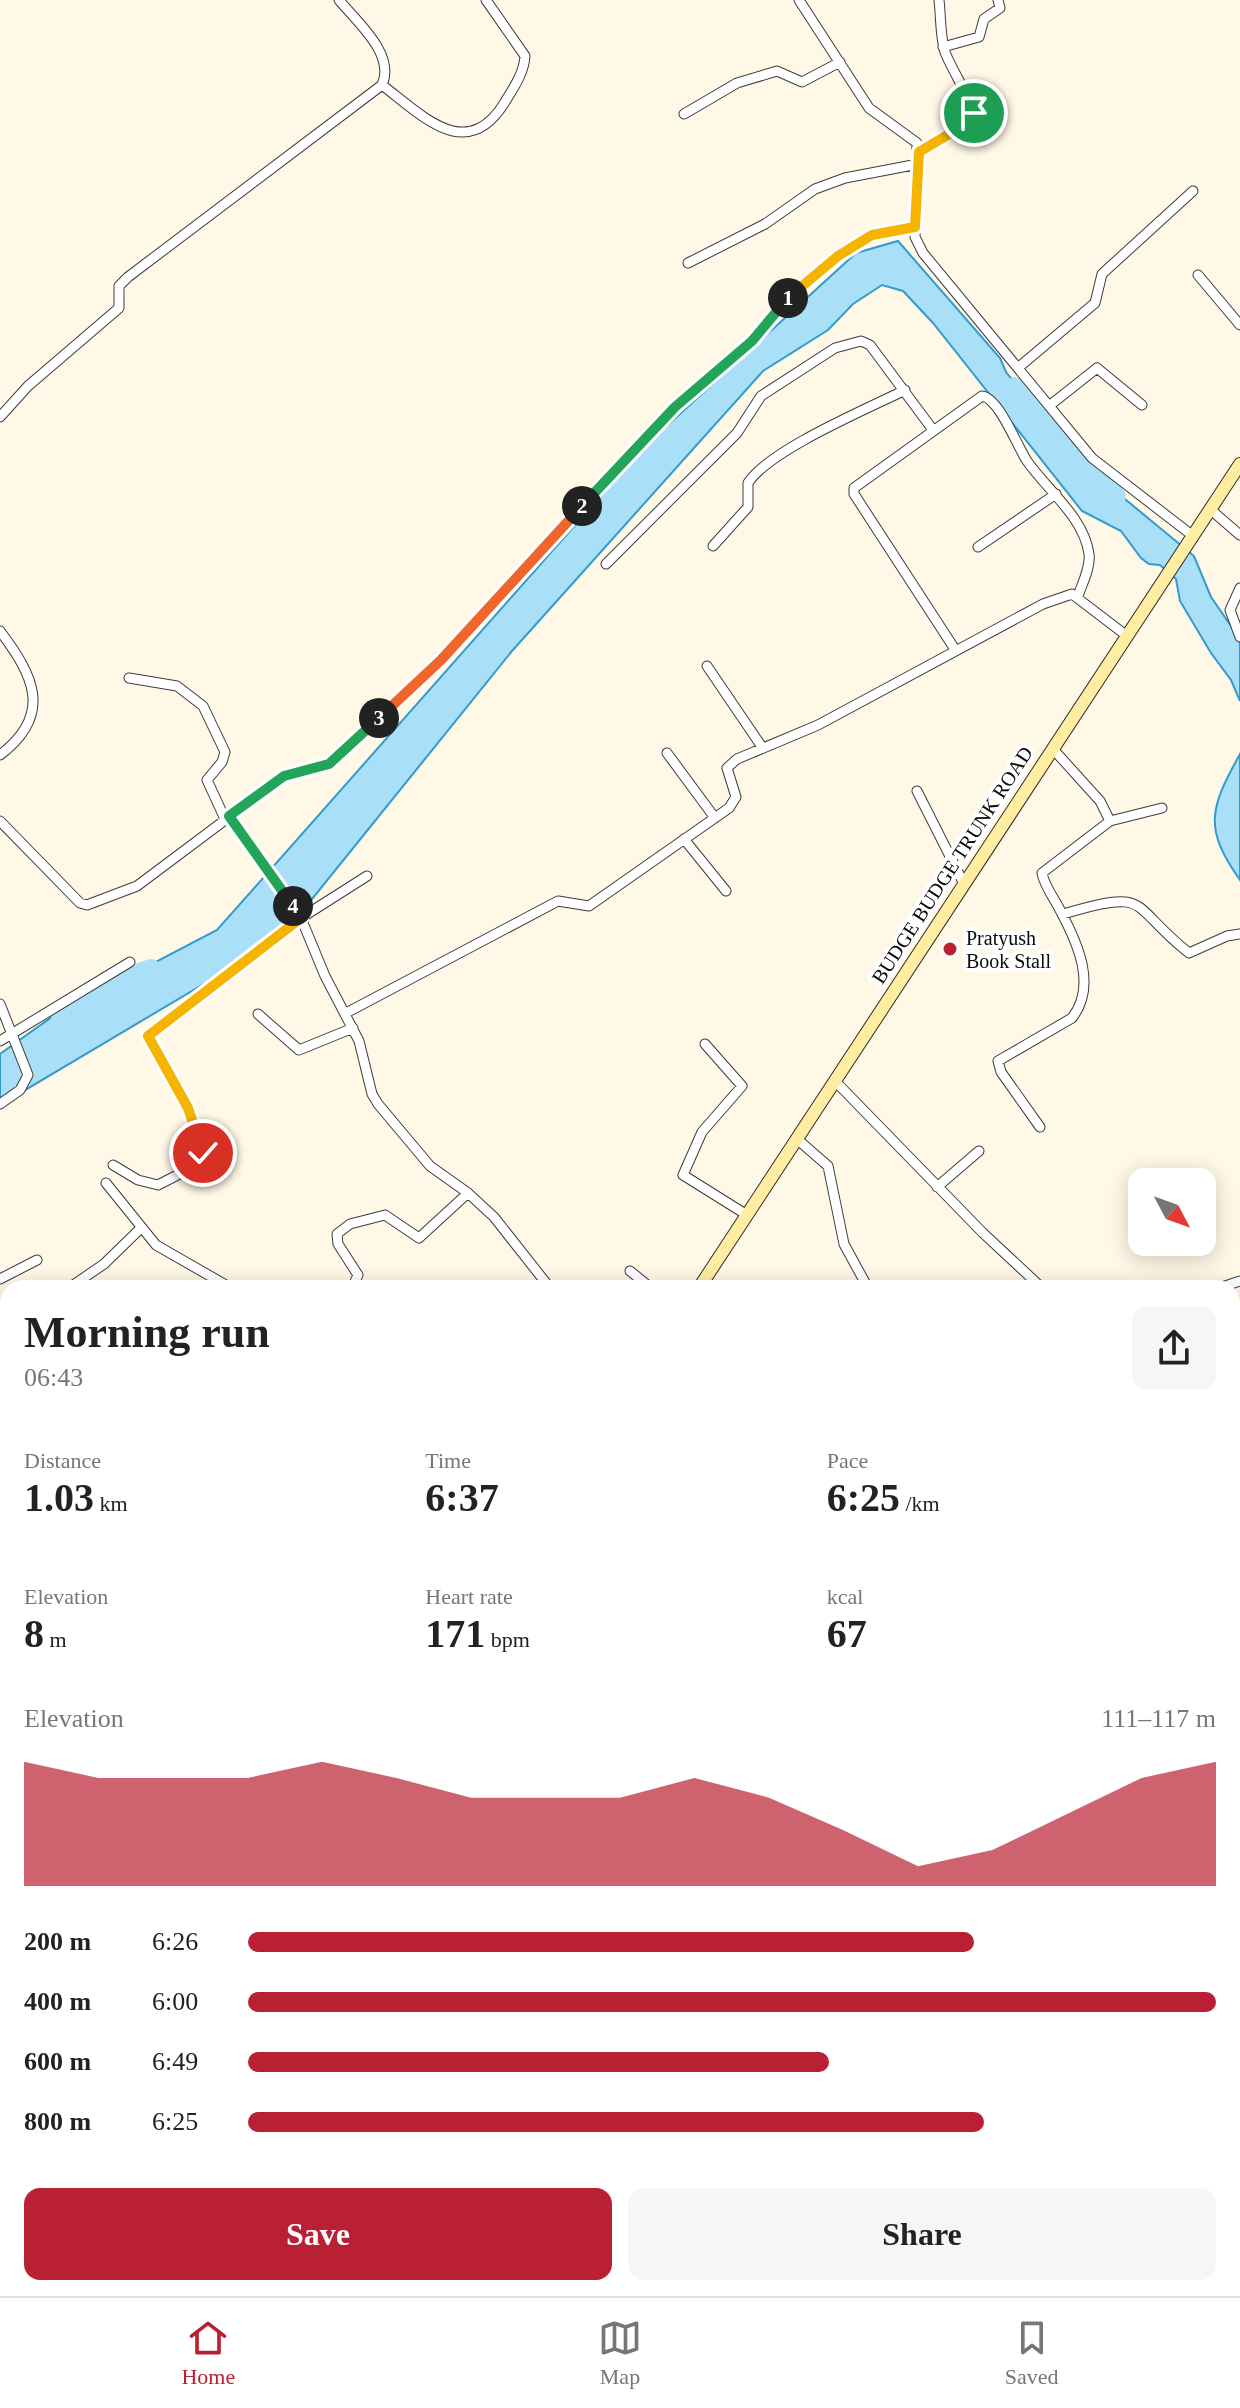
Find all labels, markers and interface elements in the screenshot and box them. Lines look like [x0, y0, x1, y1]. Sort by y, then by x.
pin [940, 79, 1008, 147]
icon: arrive [952, 91, 996, 135]
pin: 1 [768, 278, 808, 318]
text: 1 [783, 285, 794, 310]
pin: 2 [562, 486, 602, 526]
text: 2 [577, 493, 588, 518]
pin: 3 [359, 698, 399, 738]
text: 3 [374, 705, 385, 730]
street label: BUDGE BUDGE TRUNK ROAD [867, 742, 1037, 988]
pin: 4 [273, 886, 313, 926]
text: 4 [288, 893, 299, 918]
place label: Pratyush Book Stall [966, 927, 1051, 972]
marker: Pratyush Book Stall [941, 940, 959, 958]
pin [169, 1119, 237, 1187]
icon: check [181, 1131, 225, 1175]
north arrow [1128, 1168, 1216, 1256]
map controls [1128, 1168, 1216, 1256]
button: share [1132, 1306, 1216, 1390]
text: Morning run [24, 1308, 270, 1357]
text: 06:43 [24, 1363, 83, 1392]
text: Distance [24, 1448, 101, 1473]
text: Time [425, 1448, 471, 1473]
text: Pace [827, 1448, 868, 1473]
text: 1.03 [24, 1475, 94, 1520]
text: 6:37 [425, 1475, 499, 1520]
text: 6:25 [827, 1475, 900, 1520]
text: km [94, 1491, 128, 1516]
text: /km [900, 1491, 940, 1516]
text: Elevation [24, 1584, 108, 1609]
text: Heart rate [425, 1584, 513, 1609]
text: kcal [827, 1584, 863, 1609]
text: 8 [24, 1611, 44, 1656]
text: 171 [425, 1611, 485, 1656]
text: 67 [827, 1611, 867, 1656]
text: m [44, 1627, 67, 1652]
text: bpm [485, 1627, 530, 1652]
text: Elevation [24, 1704, 124, 1733]
text: 111–117 m [1101, 1704, 1216, 1733]
text: 200 m [24, 1927, 91, 1956]
text: 6:26 [152, 1927, 198, 1956]
text: 400 m [24, 1987, 91, 2016]
text: 6:00 [152, 1987, 198, 2016]
text: 600 m [24, 2047, 91, 2076]
text: 6:49 [152, 2047, 198, 2076]
text: 800 m [24, 2107, 91, 2136]
text: 6:25 [152, 2107, 198, 2136]
button: Save [24, 2188, 612, 2280]
button: Share [628, 2188, 1216, 2280]
tab: Home [181, 2316, 235, 2390]
tab: Map [598, 2316, 642, 2390]
tab: Saved [1005, 2316, 1059, 2390]

